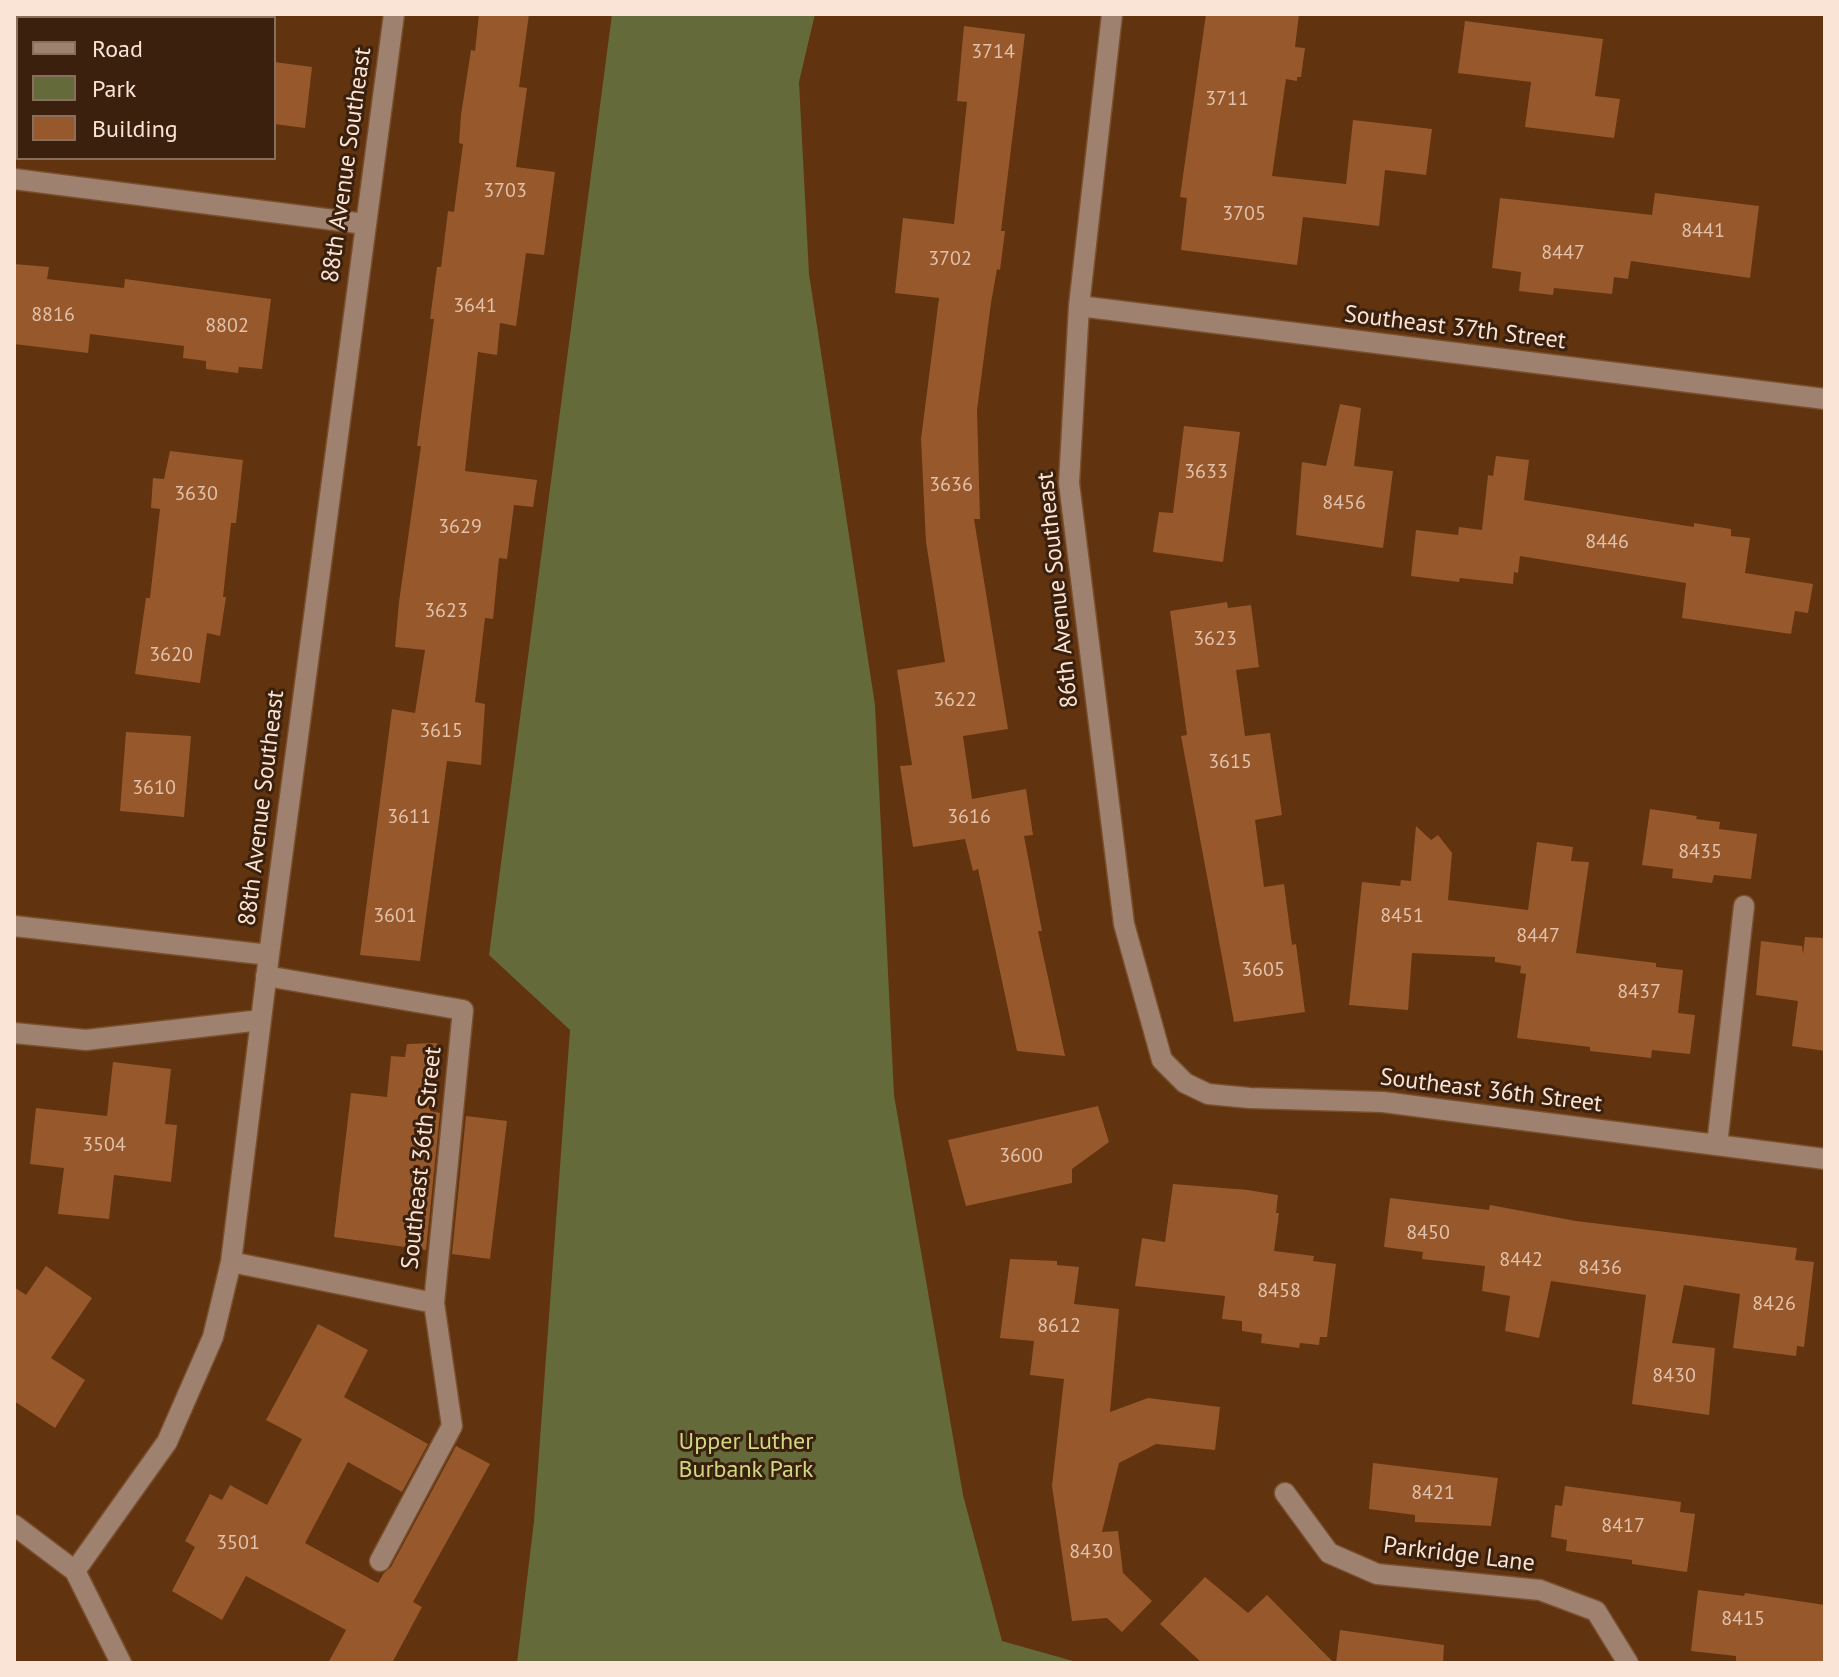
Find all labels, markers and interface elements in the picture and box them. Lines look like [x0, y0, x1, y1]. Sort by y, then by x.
legend [16, 16, 276, 160]
text: Road [92, 33, 143, 64]
house number: 3714 [971, 40, 1015, 64]
street label: 88th Avenue Southeast [316, 45, 378, 285]
text: Park [92, 73, 136, 104]
house number: 3711 [1205, 87, 1249, 111]
text: Building [92, 113, 178, 144]
house number: 3703 [483, 179, 527, 203]
house number: 3705 [1222, 202, 1266, 226]
house number: 8441 [1681, 219, 1725, 243]
house number: 8447 [1541, 241, 1585, 265]
house number: 3702 [928, 247, 972, 271]
house number: 3641 [453, 294, 497, 318]
street label: Southeast 37th Street [1343, 300, 1567, 356]
house number: 8816 [31, 303, 75, 327]
house number: 8802 [205, 314, 249, 338]
house number: 3633 [1184, 460, 1228, 484]
street label: 86th Avenue Southeast [1031, 470, 1085, 710]
house number: 3636 [929, 473, 973, 497]
house number: 3630 [174, 482, 218, 506]
house number: 8456 [1322, 491, 1366, 515]
house number: 3629 [438, 515, 482, 539]
house number: 8446 [1585, 530, 1629, 554]
house number: 3623 [424, 599, 468, 623]
house number: 3623 [1193, 627, 1237, 651]
house number: 3620 [149, 643, 193, 667]
street label: 88th Avenue Southeast [233, 688, 291, 928]
house number: 3622 [933, 688, 977, 712]
house number: 3615 [419, 719, 463, 743]
house number: 3615 [1208, 750, 1252, 774]
house number: 3610 [132, 776, 176, 800]
house number: 3611 [387, 805, 431, 829]
house number: 3616 [947, 805, 991, 829]
house number: 8435 [1678, 840, 1722, 864]
house number: 3601 [373, 904, 417, 928]
house number: 8451 [1380, 904, 1424, 928]
house number: 8447 [1516, 924, 1560, 948]
house number: 3605 [1241, 958, 1285, 982]
house number: 8437 [1617, 980, 1661, 1004]
street label: Southeast 36th Street [396, 1045, 448, 1271]
street label: Southeast 36th Street [1378, 1063, 1604, 1119]
house number: 3504 [82, 1133, 126, 1157]
house number: 3600 [999, 1144, 1043, 1168]
house number: 8450 [1406, 1221, 1450, 1245]
house number: 8442 [1499, 1248, 1543, 1272]
house number: 8436 [1578, 1256, 1622, 1280]
house number: 8458 [1257, 1279, 1301, 1303]
house number: 8426 [1752, 1292, 1796, 1316]
house number: 8612 [1037, 1314, 1081, 1338]
house number: 8430 [1652, 1364, 1696, 1388]
park label: Upper Luther Burbank Park [678, 1428, 814, 1484]
house number: 8421 [1411, 1481, 1455, 1505]
house number: 8417 [1601, 1514, 1645, 1538]
house number: 3501 [216, 1531, 260, 1555]
street label: Parkridge Lane [1382, 1531, 1536, 1579]
house number: 8430 [1069, 1540, 1113, 1564]
house number: 8415 [1721, 1607, 1765, 1631]

